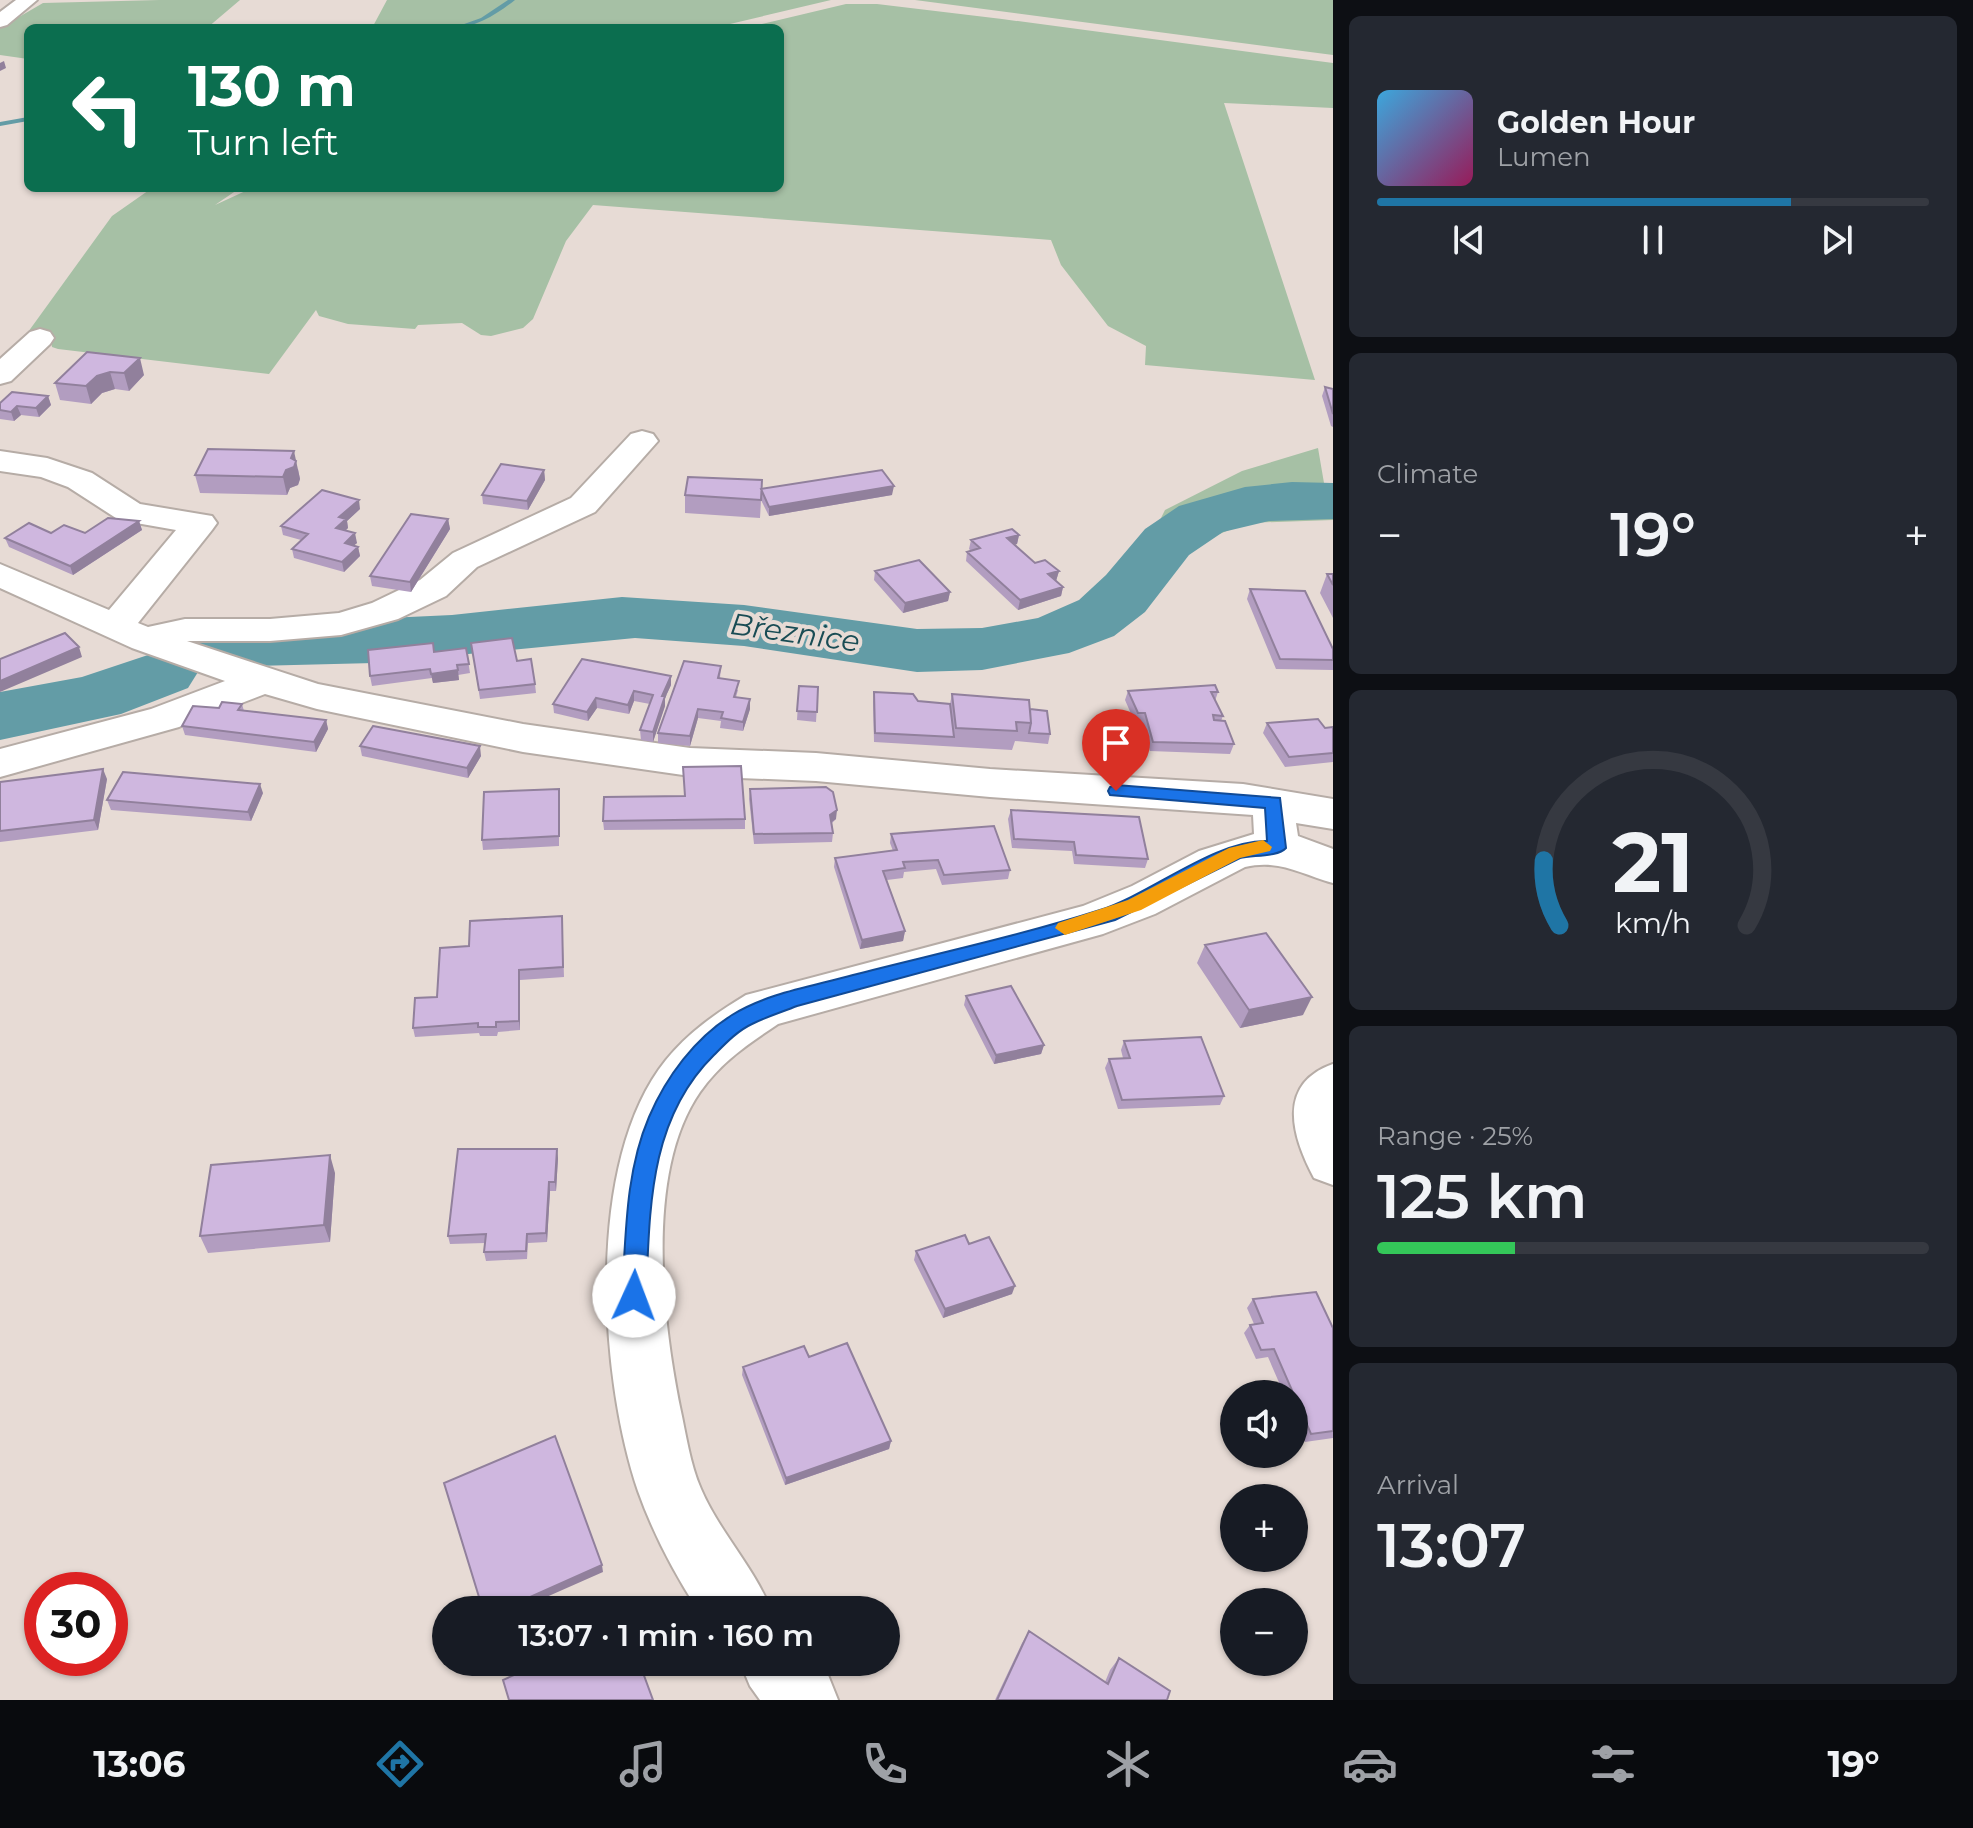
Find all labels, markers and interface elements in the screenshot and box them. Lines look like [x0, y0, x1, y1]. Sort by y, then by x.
text: 130 m [188, 52, 356, 120]
icon: left [56, 56, 160, 160]
text: Golden Hour [1497, 104, 1695, 141]
text: Turn left [188, 120, 339, 164]
text: Lumen [1497, 141, 1590, 173]
icon: previous [1447, 218, 1491, 262]
icon: pause [1631, 218, 1675, 262]
icon: next [1815, 218, 1859, 262]
text: Climate [1377, 458, 1478, 490]
text: 19° [1610, 498, 1696, 571]
text: − [1377, 508, 1402, 562]
text: + [1904, 508, 1929, 562]
water label: Březnice [728, 605, 862, 660]
pin [1082, 709, 1150, 791]
icon: arrive [1094, 721, 1138, 765]
text: 21 [1612, 811, 1694, 913]
text: km/h [1615, 905, 1691, 940]
text: Range · 25% [1377, 1120, 1533, 1152]
text: 125 km [1377, 1160, 1587, 1233]
position arrow [592, 1254, 676, 1338]
map controls [1220, 1380, 1308, 1676]
button: sound [1220, 1380, 1308, 1468]
text: Arrival [1377, 1469, 1459, 1501]
button: + [1220, 1484, 1308, 1572]
text: 13:07 [1377, 1509, 1526, 1582]
speed limit sign: 30 [24, 1572, 128, 1676]
button: − [1220, 1588, 1308, 1676]
text: 13:07 · 1 min · 160 m [518, 1617, 814, 1654]
icon: directions [372, 1736, 428, 1792]
icon: music [615, 1736, 671, 1792]
icon: phone [857, 1736, 913, 1792]
icon: climate [1100, 1736, 1156, 1792]
icon: car [1342, 1736, 1398, 1792]
icon: filters [1585, 1736, 1641, 1792]
text: 13:06 [93, 1742, 186, 1786]
text: 19° [1828, 1742, 1880, 1786]

